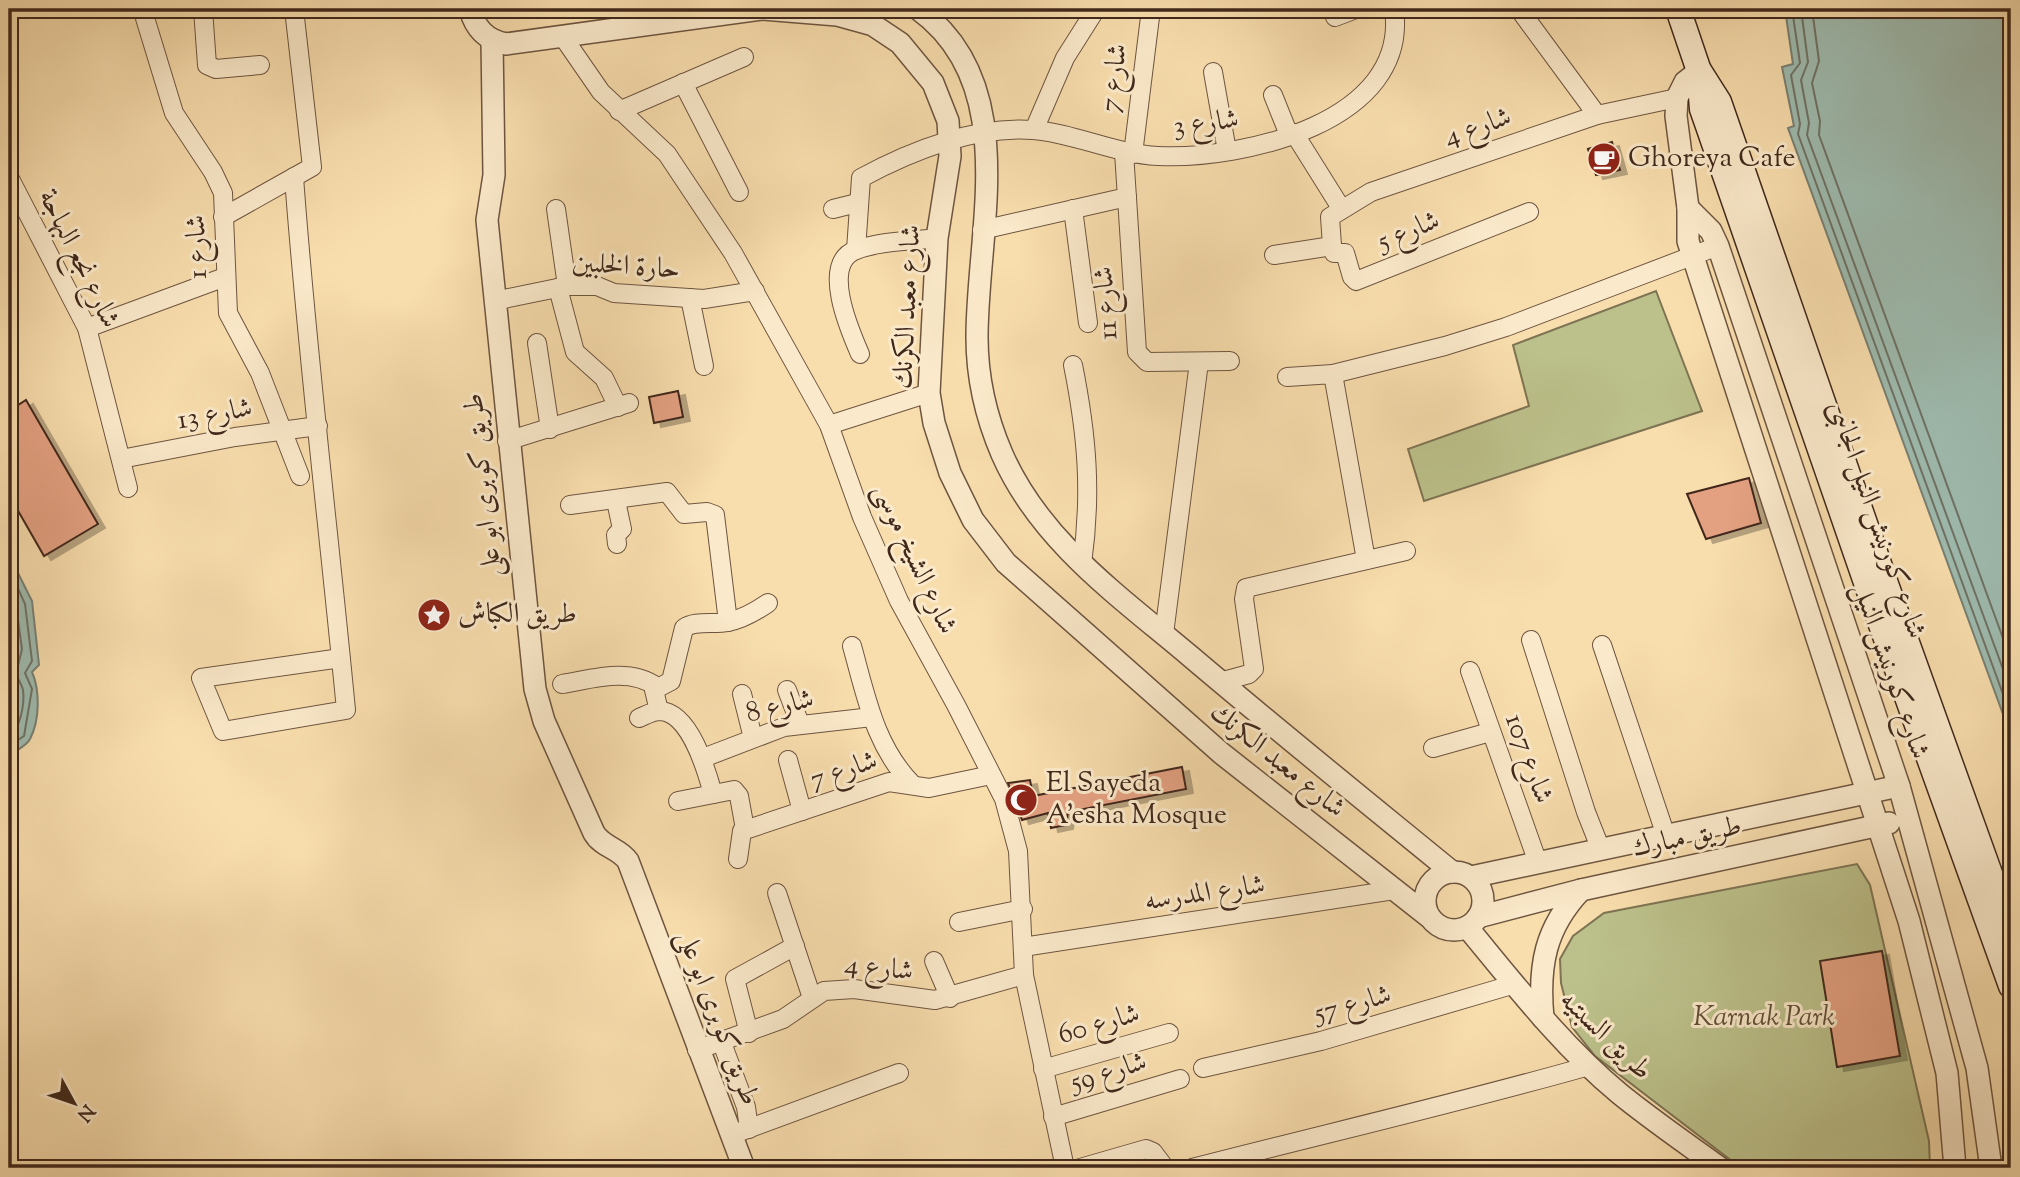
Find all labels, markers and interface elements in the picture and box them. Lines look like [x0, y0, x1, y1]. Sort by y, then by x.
street label: شارع 7 [1091, 42, 1140, 115]
street label: شارع 4 [1439, 98, 1517, 159]
street label: شارع 3 [1171, 100, 1241, 149]
place label: Ghoreya Cafe [1628, 139, 1796, 179]
cafe icon: Ghoreya Cafe [1585, 140, 1623, 178]
street label: شارع نجع البهاجة [24, 183, 129, 337]
street label: شارع 5 [1370, 201, 1447, 264]
street label: شارع 1 [177, 214, 220, 280]
street label: شارع معبد الكرنك [884, 224, 933, 390]
street label: حارة الخلبين [571, 243, 681, 291]
street label: شارع 11 [1084, 265, 1131, 341]
street label: شارع 13 [174, 389, 256, 442]
street label: طريق كوبرى ابو على [454, 391, 514, 579]
street label: شارع كورنيش النيل الجانبى [1816, 396, 1935, 645]
street label: شارع الشيخ موسى [860, 477, 967, 642]
street label: شارع كورنيش النيل [1840, 577, 1939, 765]
place label: طريق الكباش [458, 595, 577, 635]
place icon: طريق الكباش [415, 596, 453, 634]
street label: شارع 8 [742, 680, 818, 735]
street label: شارع معبد الكرنك [1200, 694, 1354, 829]
street label: شارع 107 [1492, 709, 1563, 810]
street label: شارع 7 [805, 741, 883, 802]
place label: El Sayeda A'esha Mosque [1046, 764, 1227, 836]
mosque icon: El Sayeda A'esha Mosque [1002, 781, 1040, 819]
street label: طريق مبارك [1629, 807, 1745, 869]
street label: شارع المدرسه [1142, 866, 1268, 923]
street label: طريق كوبرى ابو على [665, 925, 769, 1111]
street label: شارع 4 [843, 946, 915, 993]
street label: شارع 57 [1308, 976, 1396, 1036]
street label: طريق السبتيه [1550, 982, 1660, 1090]
street label: شارع 60 [1053, 994, 1145, 1057]
park label: Karnak Park [1693, 998, 1835, 1038]
street label: شارع 59 [1064, 1043, 1152, 1105]
north arrow [38, 1068, 108, 1138]
text: N [70, 1098, 100, 1127]

